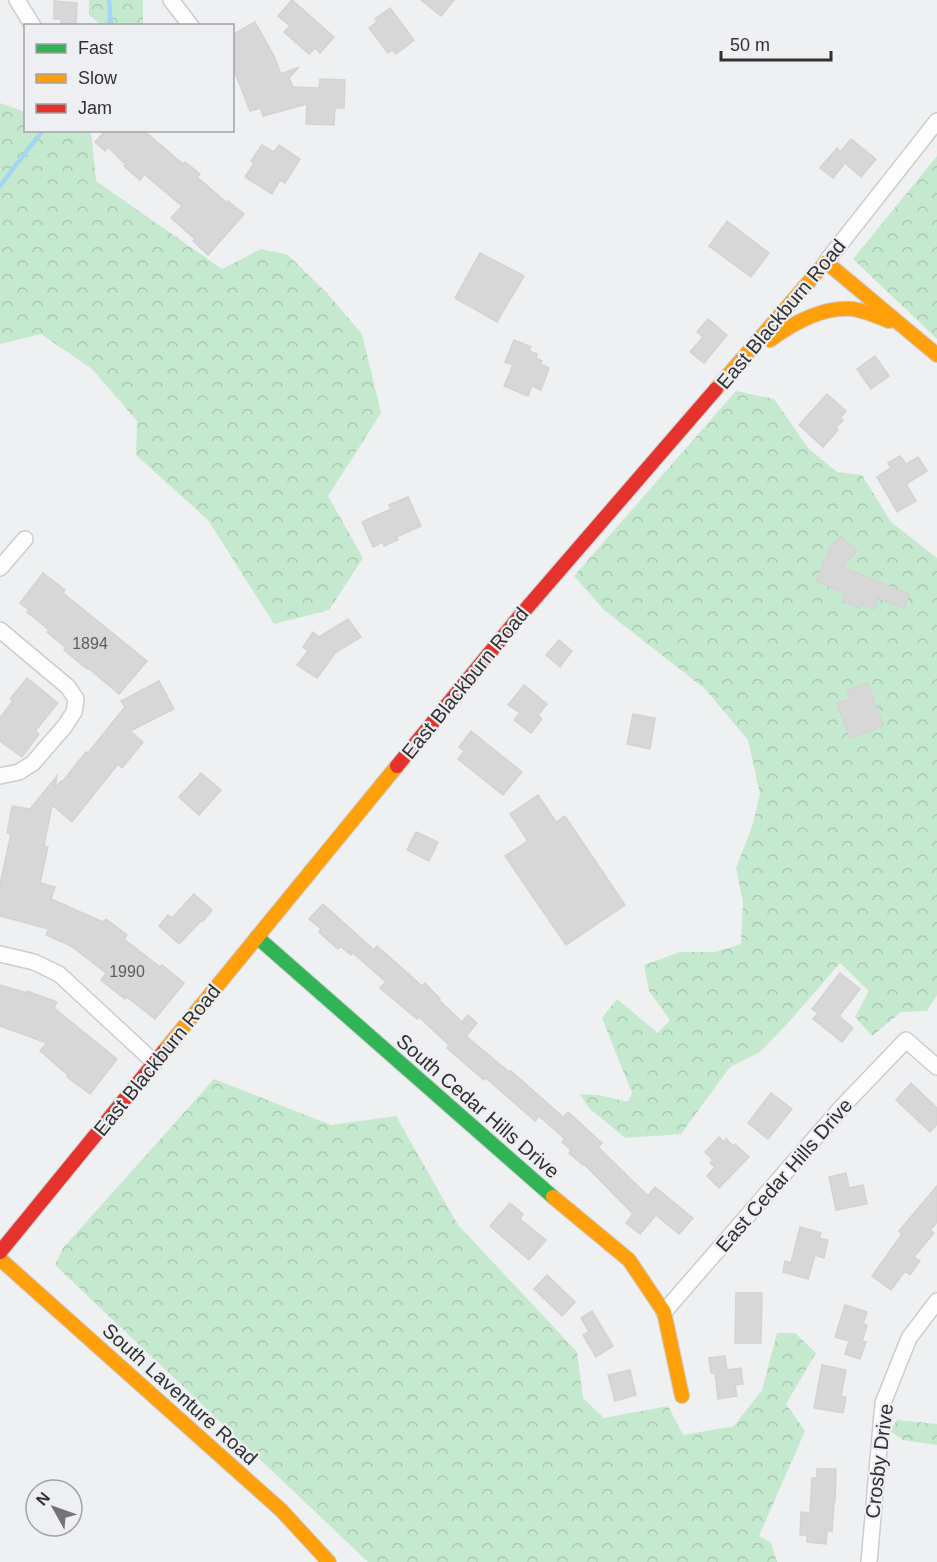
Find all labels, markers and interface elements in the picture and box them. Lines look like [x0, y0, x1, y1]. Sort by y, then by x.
legend [24, 24, 234, 132]
scale bar [721, 24, 830, 62]
text: 50 m [730, 35, 770, 55]
text: Fast [78, 38, 113, 58]
text: Slow [78, 68, 118, 88]
text: Jam [78, 98, 112, 118]
street label: East Blackburn Road [712, 235, 850, 393]
street label: East Blackburn Road [397, 603, 533, 763]
house number: 1894 [72, 635, 108, 652]
house number: 1990 [109, 963, 145, 980]
street label: East Blackburn Road [89, 980, 225, 1140]
street label: South Cedar Hills Drive [392, 1030, 564, 1182]
street label: East Cedar Hills Drive [712, 1094, 856, 1256]
street label: South Laventure Road [98, 1319, 262, 1469]
street label: Crosby Drive [861, 1402, 897, 1520]
north arrow [24, 1478, 84, 1538]
text: N [33, 1489, 53, 1509]

